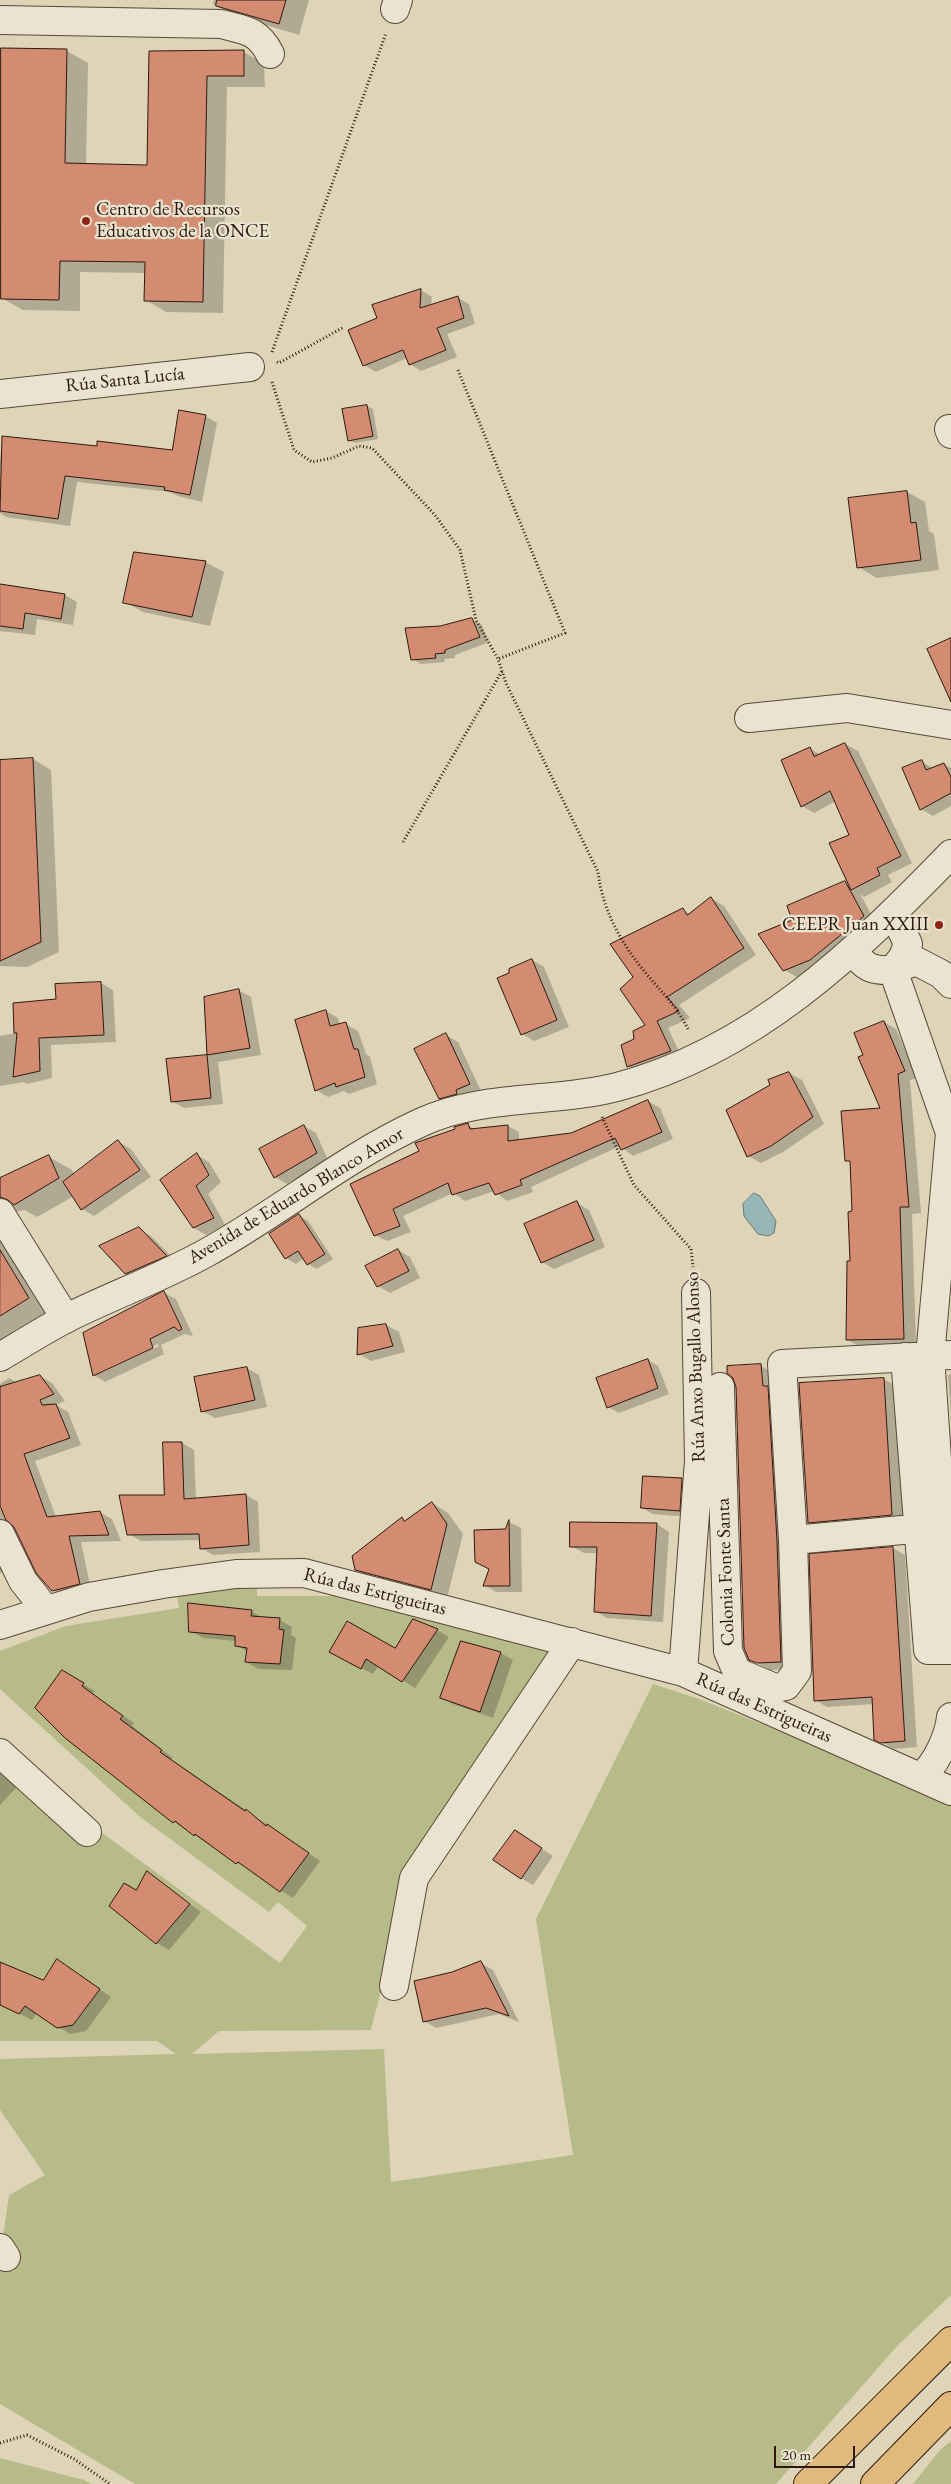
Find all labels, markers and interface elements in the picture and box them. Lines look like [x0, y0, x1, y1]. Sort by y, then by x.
place label: Centro de Recursos Educativos de la ONCE [96, 199, 269, 243]
marker: Centro de Recursos Educativos de la ONCE [80, 215, 92, 227]
street label: Rúa Santa Lucía [64, 362, 186, 398]
place label: CEEPR Juan XXIII [782, 914, 929, 936]
marker: CEEPR Juan XXIII [933, 919, 945, 931]
street label: Avenida de Eduardo Blanco Amor [184, 1122, 408, 1270]
street label: Rúa Anxo Bugallo Alonso [681, 1271, 711, 1463]
street label: Colonia Fonte Santa [712, 1497, 740, 1647]
street label: Rúa das Estrigueiras [301, 1563, 449, 1621]
street label: Rúa das Estrigueiras [693, 1668, 835, 1748]
scale bar [776, 2436, 857, 2468]
text: 20 m [782, 2445, 811, 2464]

